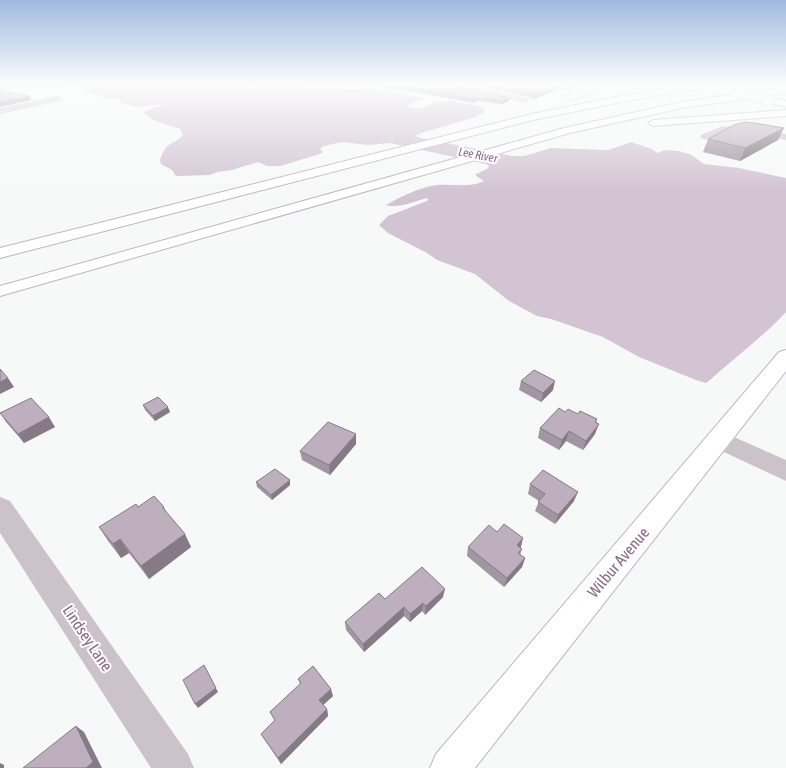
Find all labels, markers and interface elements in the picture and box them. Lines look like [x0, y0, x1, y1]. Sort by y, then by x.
water label: Lee River [457, 144, 499, 166]
street label: Wilbur Avenue [583, 523, 653, 601]
street label: Lindsey Lane [59, 602, 117, 675]

